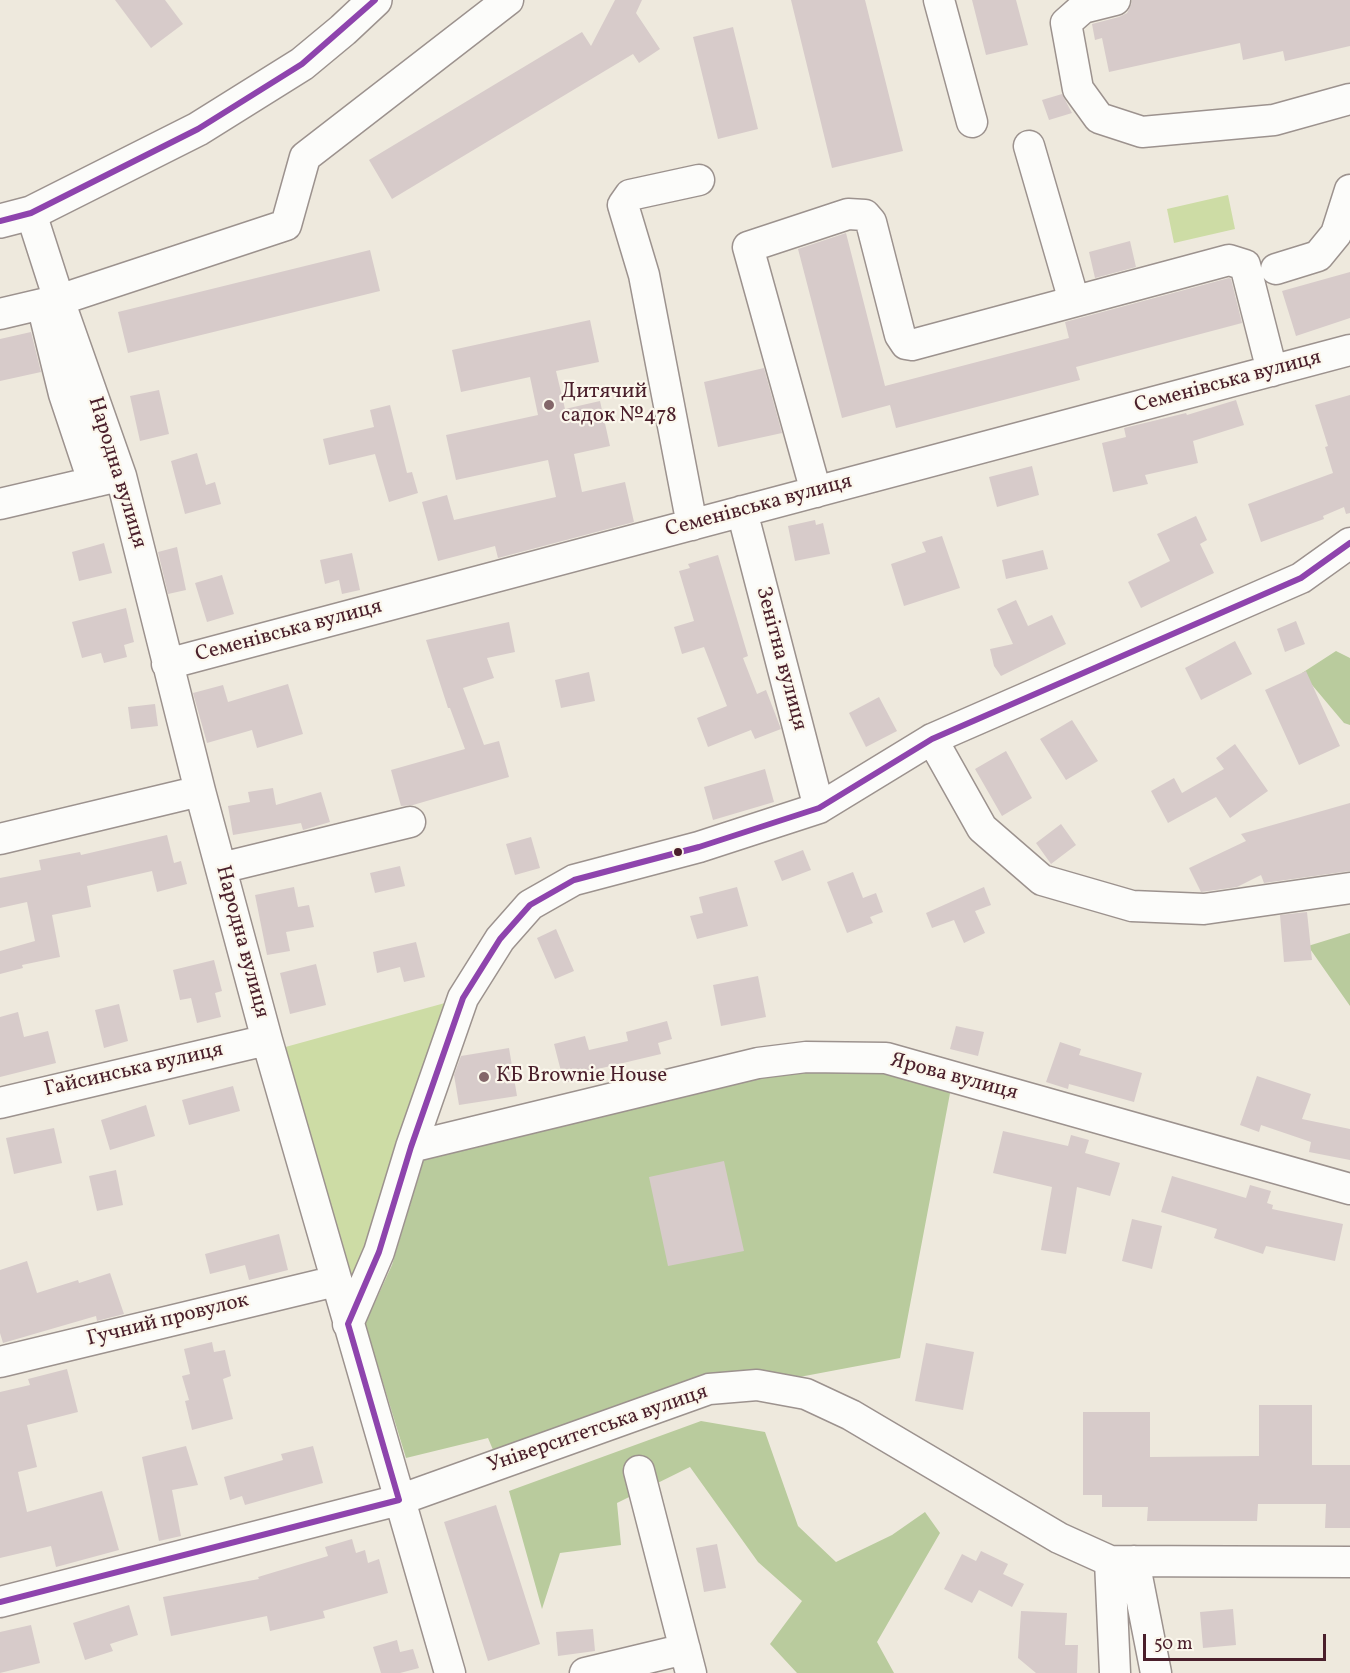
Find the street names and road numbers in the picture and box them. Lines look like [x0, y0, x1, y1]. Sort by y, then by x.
street label: Семенівська вулиця [1132, 346, 1324, 420]
street label: Народна вулиця [81, 394, 151, 552]
street label: Семенівська вулиця [663, 470, 855, 544]
street label: Зенітна вулиця [749, 584, 811, 734]
street label: Семенівська вулиця [193, 595, 385, 669]
street label: Народна вулиця [209, 863, 273, 1021]
street label: Гайсинська вулиця [42, 1038, 226, 1104]
street label: Ярова вулиця [888, 1049, 1020, 1107]
street label: Гучний провулок [84, 1289, 252, 1353]
street label: Університетська вулиця [485, 1380, 711, 1480]

